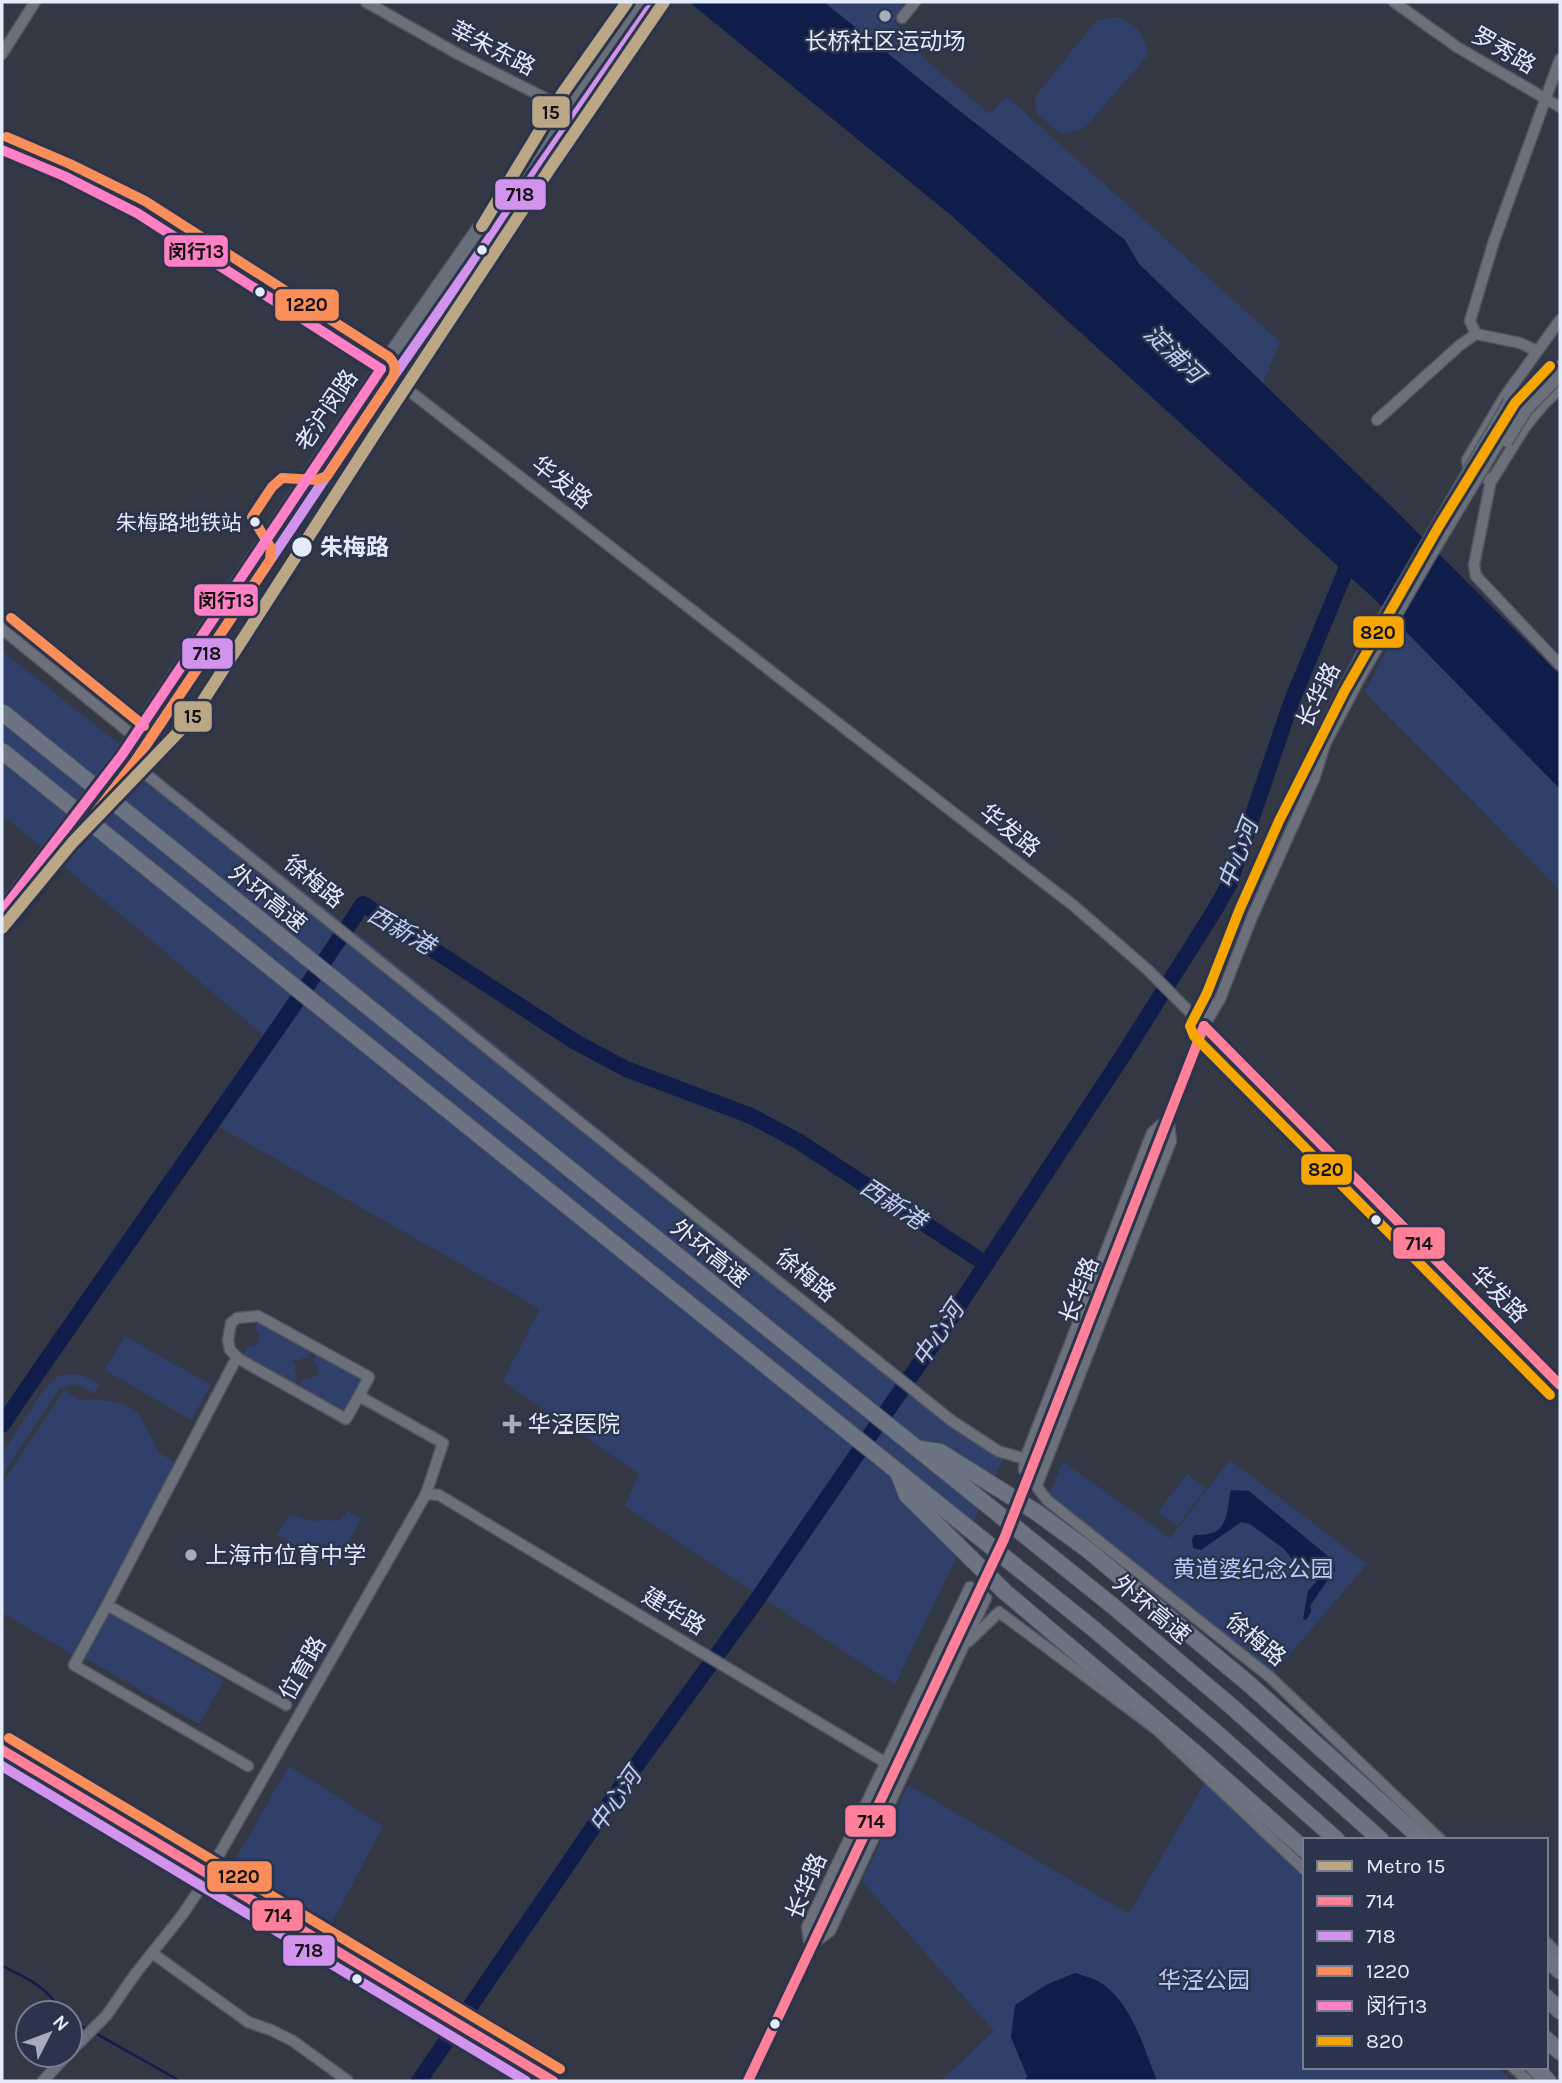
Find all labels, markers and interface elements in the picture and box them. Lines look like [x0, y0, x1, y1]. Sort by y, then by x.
marker: 长桥社区运动场 [877, 8, 893, 24]
street label: 莘朱东路 [446, 16, 540, 81]
street label: 罗秀路 [1467, 21, 1540, 79]
place label: 长桥社区运动场 [805, 28, 966, 55]
line badge: 15 [531, 95, 571, 129]
text: 15 [542, 102, 560, 124]
line badge: 718 [494, 178, 547, 211]
text: 718 [506, 184, 534, 206]
line badge: 闵行13 [163, 234, 229, 268]
text: 闵行13 [168, 241, 224, 263]
unlabelled marker [475, 243, 489, 257]
unlabelled marker [253, 285, 267, 299]
line badge: 1220 [274, 288, 340, 322]
text: 1220 [286, 294, 328, 316]
water label: 淀浦河 [1138, 319, 1212, 392]
street label: 老沪闵路 [289, 365, 363, 456]
street label: 华发路 [526, 451, 597, 514]
place label: 朱梅路地铁站 [116, 511, 242, 535]
marker: 朱梅路地铁站 [248, 515, 262, 529]
place label: 朱梅路 [320, 534, 389, 561]
marker: 朱梅路 [290, 535, 314, 559]
line badge: 闵行13 [193, 583, 259, 617]
text: 闵行13 [198, 590, 254, 612]
line badge: 820 [1352, 615, 1405, 649]
text: 820 [1360, 622, 1396, 644]
line badge: 718 [181, 637, 234, 670]
text: 718 [193, 643, 221, 665]
street label: 长华路 [1291, 658, 1346, 732]
line badge: 15 [173, 700, 213, 733]
text: 15 [184, 706, 202, 728]
street label: 华发路 [974, 799, 1045, 862]
water label: 中心河 [1212, 812, 1265, 893]
street label: 徐梅路 [278, 849, 349, 914]
street label: 外环高速 [223, 859, 312, 938]
water label: 西新港 [363, 900, 442, 962]
line badge: 820 [1300, 1153, 1353, 1186]
text: 820 [1308, 1159, 1344, 1181]
water label: 西新港 [855, 1173, 933, 1237]
unlabelled marker [1369, 1213, 1383, 1227]
street label: 外环高速 [665, 1214, 754, 1293]
line badge: 714 [1392, 1226, 1446, 1260]
text: 714 [1405, 1233, 1433, 1255]
street label: 徐梅路 [770, 1243, 841, 1308]
street label: 长华路 [1054, 1253, 1104, 1327]
street label: 华发路 [1465, 1260, 1533, 1328]
water label: 中心河 [906, 1293, 972, 1372]
place label: 华泾医院 [528, 1411, 620, 1438]
marker: 华泾医院 [502, 1414, 522, 1434]
place label: 上海市位育中学 [205, 1542, 366, 1569]
marker: 上海市位育中学 [183, 1547, 199, 1563]
park label: 黄道婆纪念公园 [1173, 1556, 1334, 1583]
street label: 外环高速 [1108, 1569, 1196, 1649]
street label: 建华路 [637, 1582, 710, 1641]
street label: 徐梅路 [1220, 1607, 1291, 1672]
street label: 位育路 [273, 1632, 331, 1705]
water label: 中心河 [583, 1759, 649, 1838]
line badge: 714 [844, 1804, 897, 1838]
text: 714 [857, 1811, 885, 1833]
legend [1303, 1838, 1548, 2069]
street label: 长华路 [781, 1849, 832, 1923]
text: Metro 15 [1366, 1854, 1445, 1878]
line badge: 1220 [206, 1860, 273, 1893]
text: 1220 [218, 1866, 260, 1888]
text: 714 [1366, 1889, 1395, 1913]
line badge: 714 [251, 1899, 304, 1932]
text: 714 [264, 1905, 292, 1927]
text: 718 [1366, 1924, 1396, 1948]
line badge: 718 [282, 1934, 336, 1967]
text: 718 [295, 1940, 323, 1962]
text: 1220 [1366, 1959, 1410, 1983]
park label: 华泾公园 [1158, 1967, 1250, 1994]
unlabelled marker [350, 1972, 364, 1986]
text: 闵行13 [1366, 1994, 1427, 2018]
north arrow [14, 1999, 84, 2069]
text: N [48, 2011, 74, 2036]
unlabelled marker [768, 2017, 782, 2031]
text: 820 [1366, 2029, 1404, 2053]

